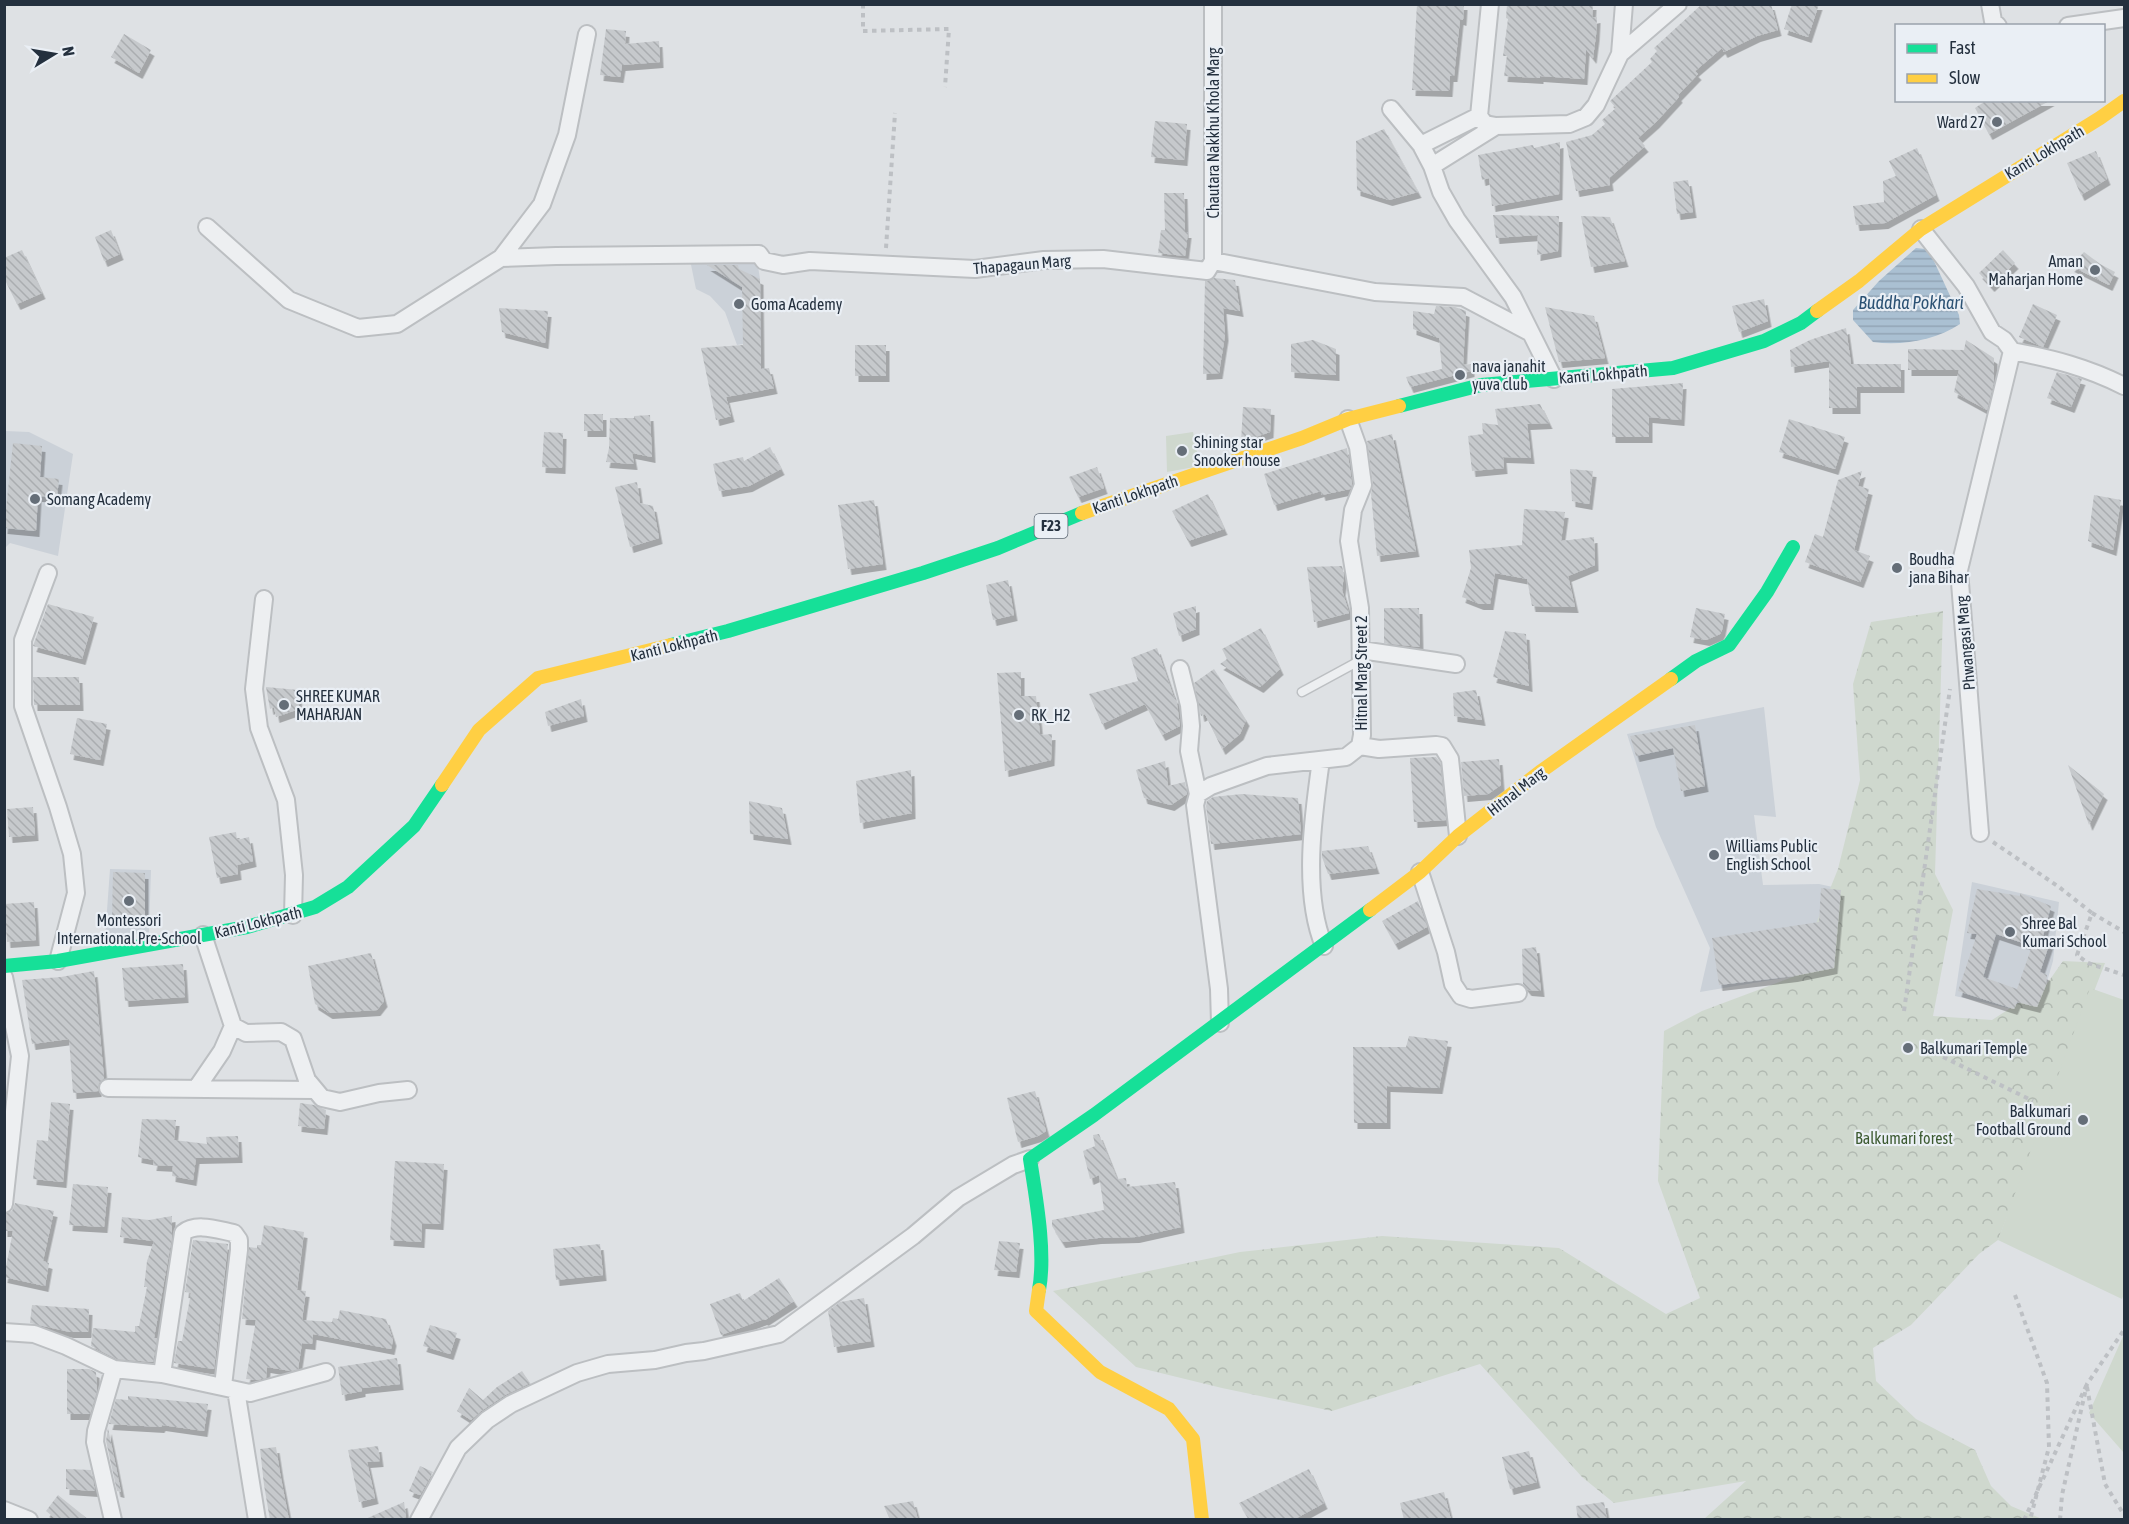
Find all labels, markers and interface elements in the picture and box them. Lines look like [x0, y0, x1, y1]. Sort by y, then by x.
north arrow [24, 24, 84, 84]
legend [1895, 24, 2105, 102]
text: Fast [1949, 37, 1976, 58]
text: N [59, 45, 78, 57]
street label: Chautara Nakkhu Khola Marg [1204, 47, 1223, 219]
text: Slow [1949, 67, 1980, 88]
place label: Ward 27 [1937, 113, 1985, 131]
marker: Ward 27 [1990, 115, 2004, 129]
street label: Kanti Lokhpath [2001, 121, 2087, 184]
street label: Thapagaun Marg [972, 251, 1072, 278]
place label: Aman Maharjan Home [1988, 252, 2083, 289]
marker: Aman Maharjan Home [2088, 263, 2102, 277]
water label: Buddha Pokhari [1858, 292, 1964, 313]
place label: Goma Academy [751, 295, 843, 314]
marker: Goma Academy [732, 297, 746, 311]
place label: nava janahit yuva club [1472, 357, 1546, 394]
street label: Kanti Lokhpath [1558, 361, 1648, 388]
marker: nava janahit yuva club [1453, 368, 1467, 382]
place label: Shining star Snooker house [1194, 433, 1280, 469]
marker: Shining star Snooker house [1175, 444, 1189, 458]
street label: Kanti Lokhpath [1090, 471, 1180, 518]
place label: Somang Academy [47, 490, 152, 509]
marker: Somang Academy [28, 492, 42, 506]
road number: F23 [1034, 514, 1068, 538]
place label: Boudha jana Bihar [1908, 550, 1969, 587]
marker: Boudha jana Bihar [1890, 561, 1904, 575]
street label: Phwangasi Marg [1952, 595, 1979, 691]
street label: Hitnal Marg Street 2 [1352, 615, 1371, 731]
street label: Kanti Lokhpath [629, 625, 720, 665]
place label: SHREE KUMAR MAHARJAN [296, 687, 380, 723]
marker: SHREE KUMAR MAHARJAN [277, 698, 291, 712]
place label: RK_H2 [1031, 706, 1071, 724]
marker: RK_H2 [1012, 708, 1026, 722]
street label: Hitnal Marg [1483, 763, 1549, 820]
place label: Williams Public English School [1726, 837, 1817, 874]
marker: Williams Public English School [1707, 848, 1721, 862]
marker: Montessori International Pre-School [122, 894, 136, 908]
street label: Kanti Lokhpath [213, 902, 304, 942]
place label: Montessori International Pre-School [57, 911, 202, 947]
place label: Shree Bal Kumari School [2022, 914, 2107, 950]
marker: Shree Bal Kumari School [2003, 925, 2017, 939]
place label: Balkumari Temple [1920, 1039, 2027, 1058]
marker: Balkumari Temple [1901, 1041, 1915, 1055]
place label: Balkumari Football Ground [1976, 1102, 2071, 1138]
marker: Balkumari Football Ground [2076, 1113, 2090, 1127]
park label: Balkumari forest [1855, 1129, 1953, 1147]

